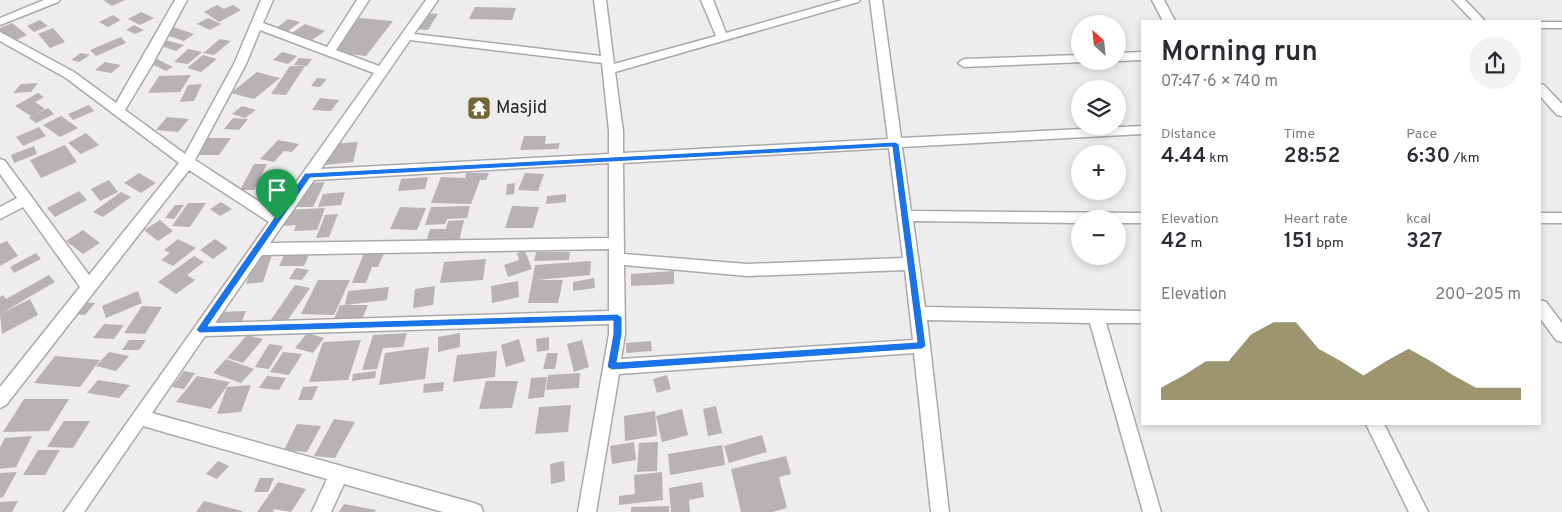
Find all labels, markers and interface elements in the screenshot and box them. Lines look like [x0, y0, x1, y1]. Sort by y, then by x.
north arrow [1071, 15, 1126, 70]
map controls [1071, 15, 1126, 265]
text: Morning run [1161, 35, 1318, 71]
button: share [1469, 37, 1521, 89]
text: 07:47 · 6 × 740 m [1161, 72, 1278, 92]
button: layers [1071, 80, 1126, 135]
temple icon: Masjid [466, 95, 492, 121]
place label: Masjid [496, 97, 547, 120]
text: Distance [1161, 126, 1216, 143]
text: Time [1284, 126, 1315, 143]
text: Pace [1406, 126, 1437, 143]
text: 4.44 [1161, 143, 1206, 170]
text: 28:52 [1284, 143, 1340, 170]
text: 6:30 [1406, 143, 1450, 170]
button: + [1071, 145, 1126, 200]
text: km [1206, 150, 1229, 167]
text: /km [1450, 150, 1480, 167]
pin [256, 169, 298, 220]
icon: arrive [263, 176, 291, 204]
button: − [1071, 210, 1126, 265]
text: Elevation [1161, 211, 1219, 228]
text: Heart rate [1284, 211, 1348, 228]
text: kcal [1406, 211, 1431, 228]
text: 42 [1161, 228, 1187, 255]
text: 151 [1284, 228, 1313, 255]
text: 327 [1406, 228, 1442, 255]
text: m [1187, 235, 1202, 252]
text: bpm [1313, 235, 1344, 252]
text: Elevation [1161, 285, 1227, 305]
text: 200–205 m [1435, 285, 1521, 305]

